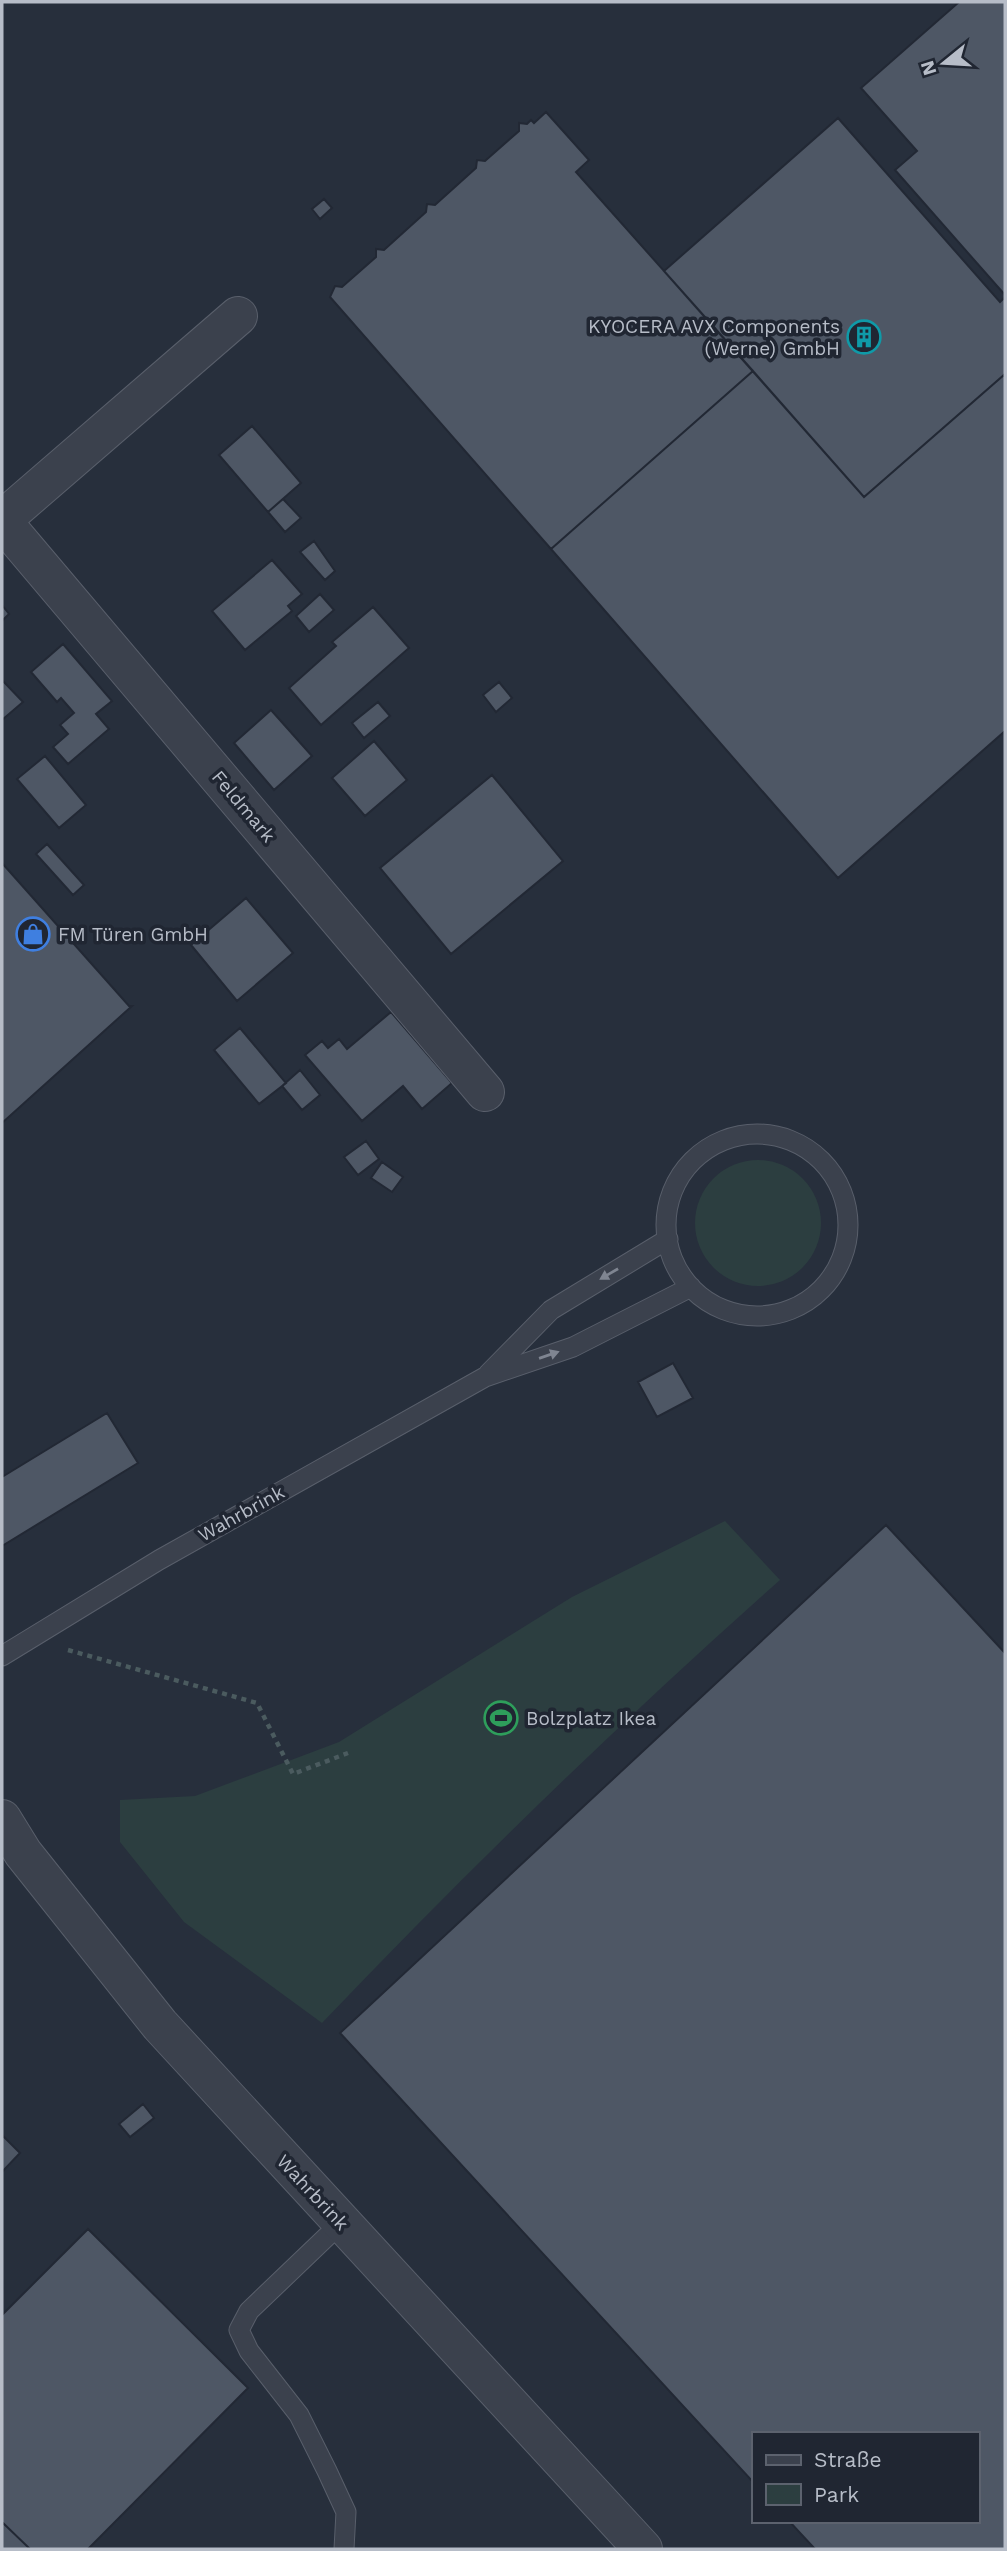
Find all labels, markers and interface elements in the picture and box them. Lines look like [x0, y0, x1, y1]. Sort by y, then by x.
north arrow [909, 28, 979, 98]
text: N [915, 58, 941, 78]
place label: KYOCERA AVX Components (Werne) GmbH [588, 315, 840, 360]
building icon: KYOCERA AVX Components (Werne) GmbH [845, 318, 883, 356]
street label: Feldmark [207, 766, 280, 847]
shop icon: FM Türen GmbH [14, 915, 52, 953]
place label: FM Türen GmbH [58, 923, 208, 946]
one-way arrow [599, 1268, 618, 1280]
one-way arrow [539, 1349, 560, 1360]
street label: Wahrbrink [194, 1480, 289, 1547]
sports icon: Bolzplatz Ikea [482, 1699, 520, 1737]
place label: Bolzplatz Ikea [526, 1707, 656, 1730]
street label: Wahrbrink [272, 2150, 354, 2235]
legend [752, 2432, 979, 2523]
text: Straße [814, 2447, 882, 2472]
text: Park [814, 2482, 859, 2507]

